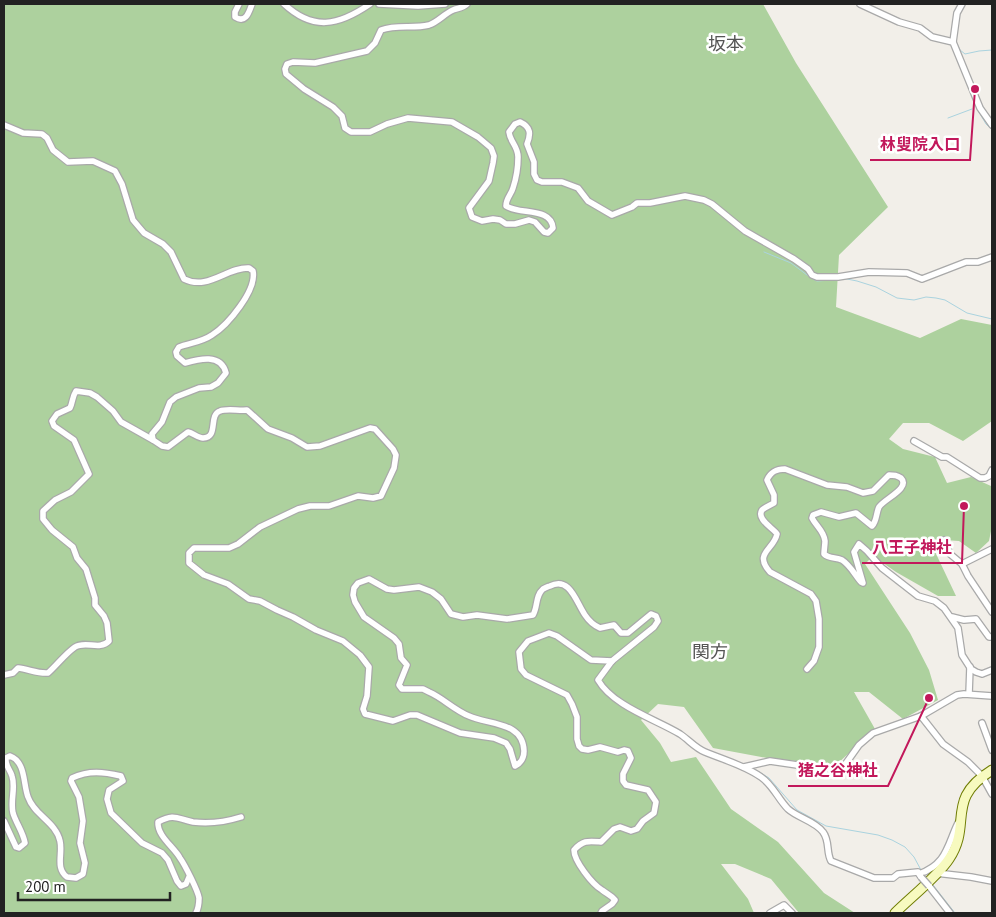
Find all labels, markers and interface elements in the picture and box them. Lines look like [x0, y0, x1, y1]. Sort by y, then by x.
district label: 坂本 [708, 32, 744, 55]
callout: 林叟院入口 [870, 129, 970, 160]
text: 林叟院入口 [880, 134, 960, 154]
callout: 八王子神社 [862, 532, 962, 563]
text: 八王子神社 [872, 537, 952, 557]
district label: 関方 [692, 640, 728, 663]
callout: 猪之谷神社 [788, 755, 888, 786]
text: 猪之谷神社 [798, 760, 878, 780]
scale bar [18, 870, 170, 902]
text: 200 m [25, 877, 66, 896]

